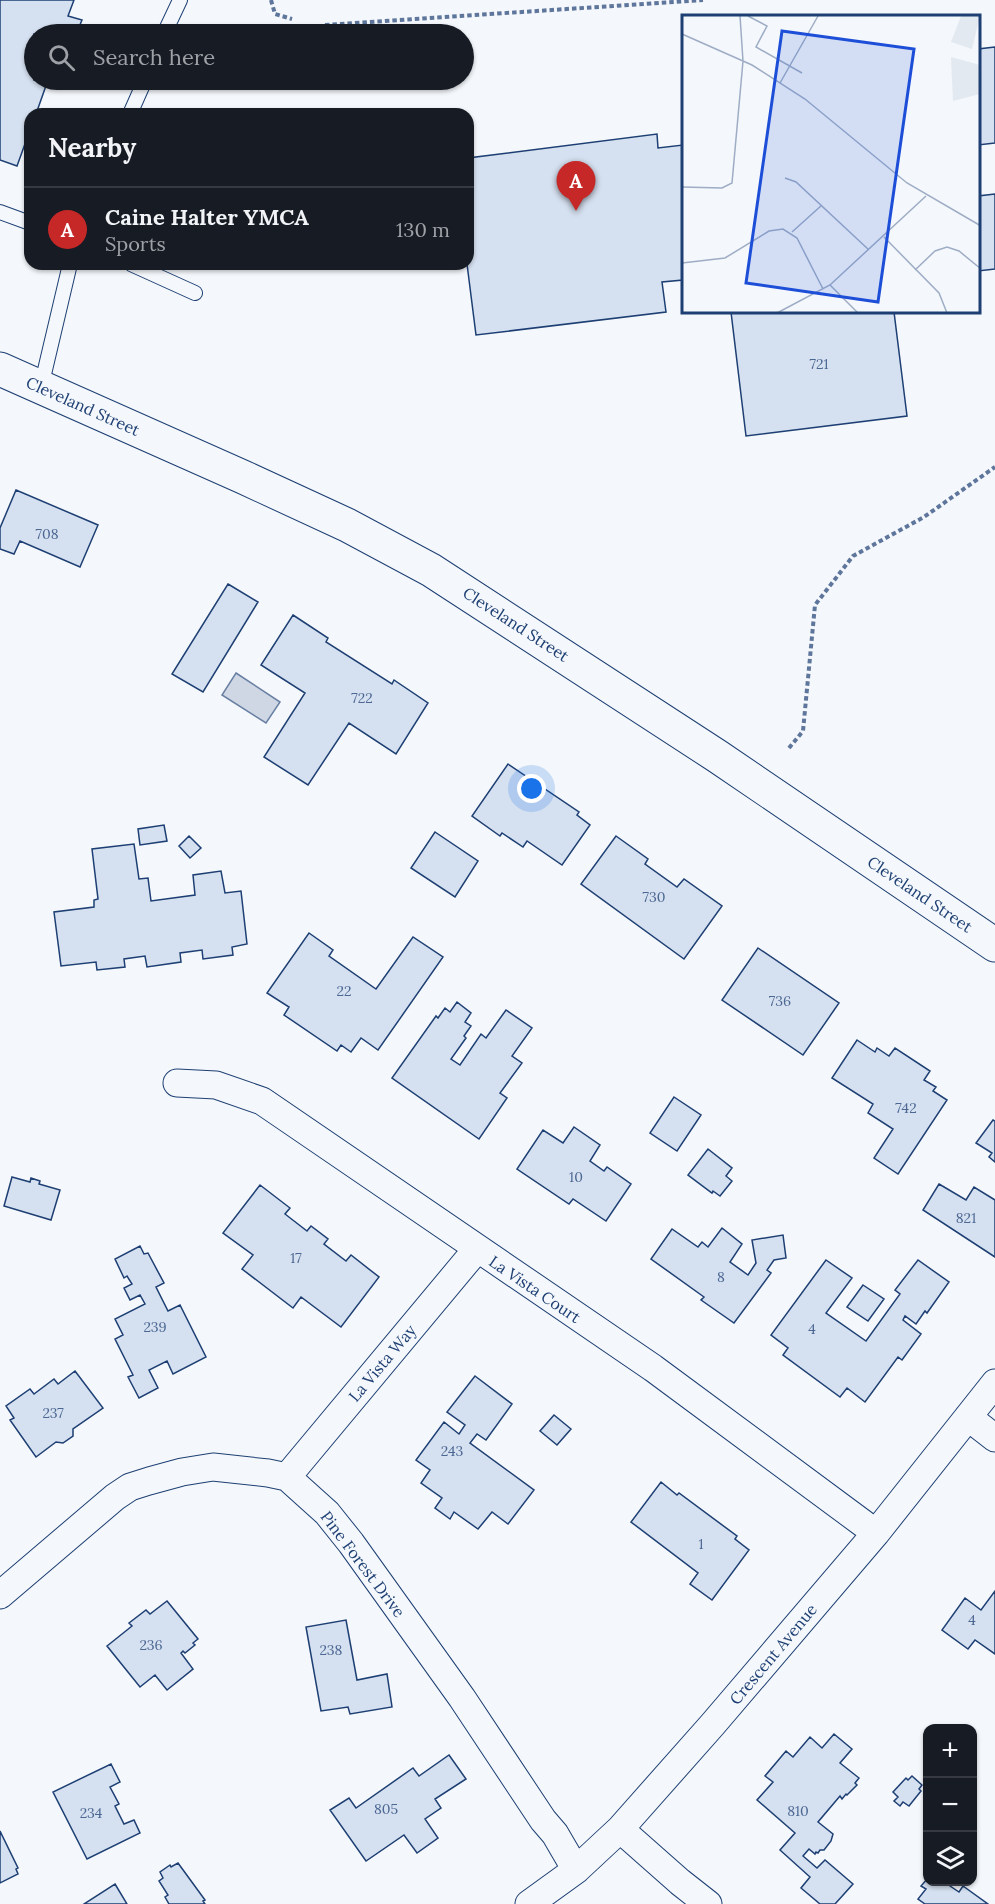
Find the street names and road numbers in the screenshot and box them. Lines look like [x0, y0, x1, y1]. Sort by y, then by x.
street label: Cleveland Street [23, 372, 144, 440]
street label: Cleveland Street [459, 582, 573, 666]
street label: Cleveland Street [864, 852, 977, 937]
street label: La Vista Court [485, 1251, 585, 1327]
street label: La Vista Way [344, 1320, 420, 1406]
street label: Pine Forest Drive [317, 1507, 410, 1621]
street label: Crescent Avenue [725, 1599, 821, 1708]

